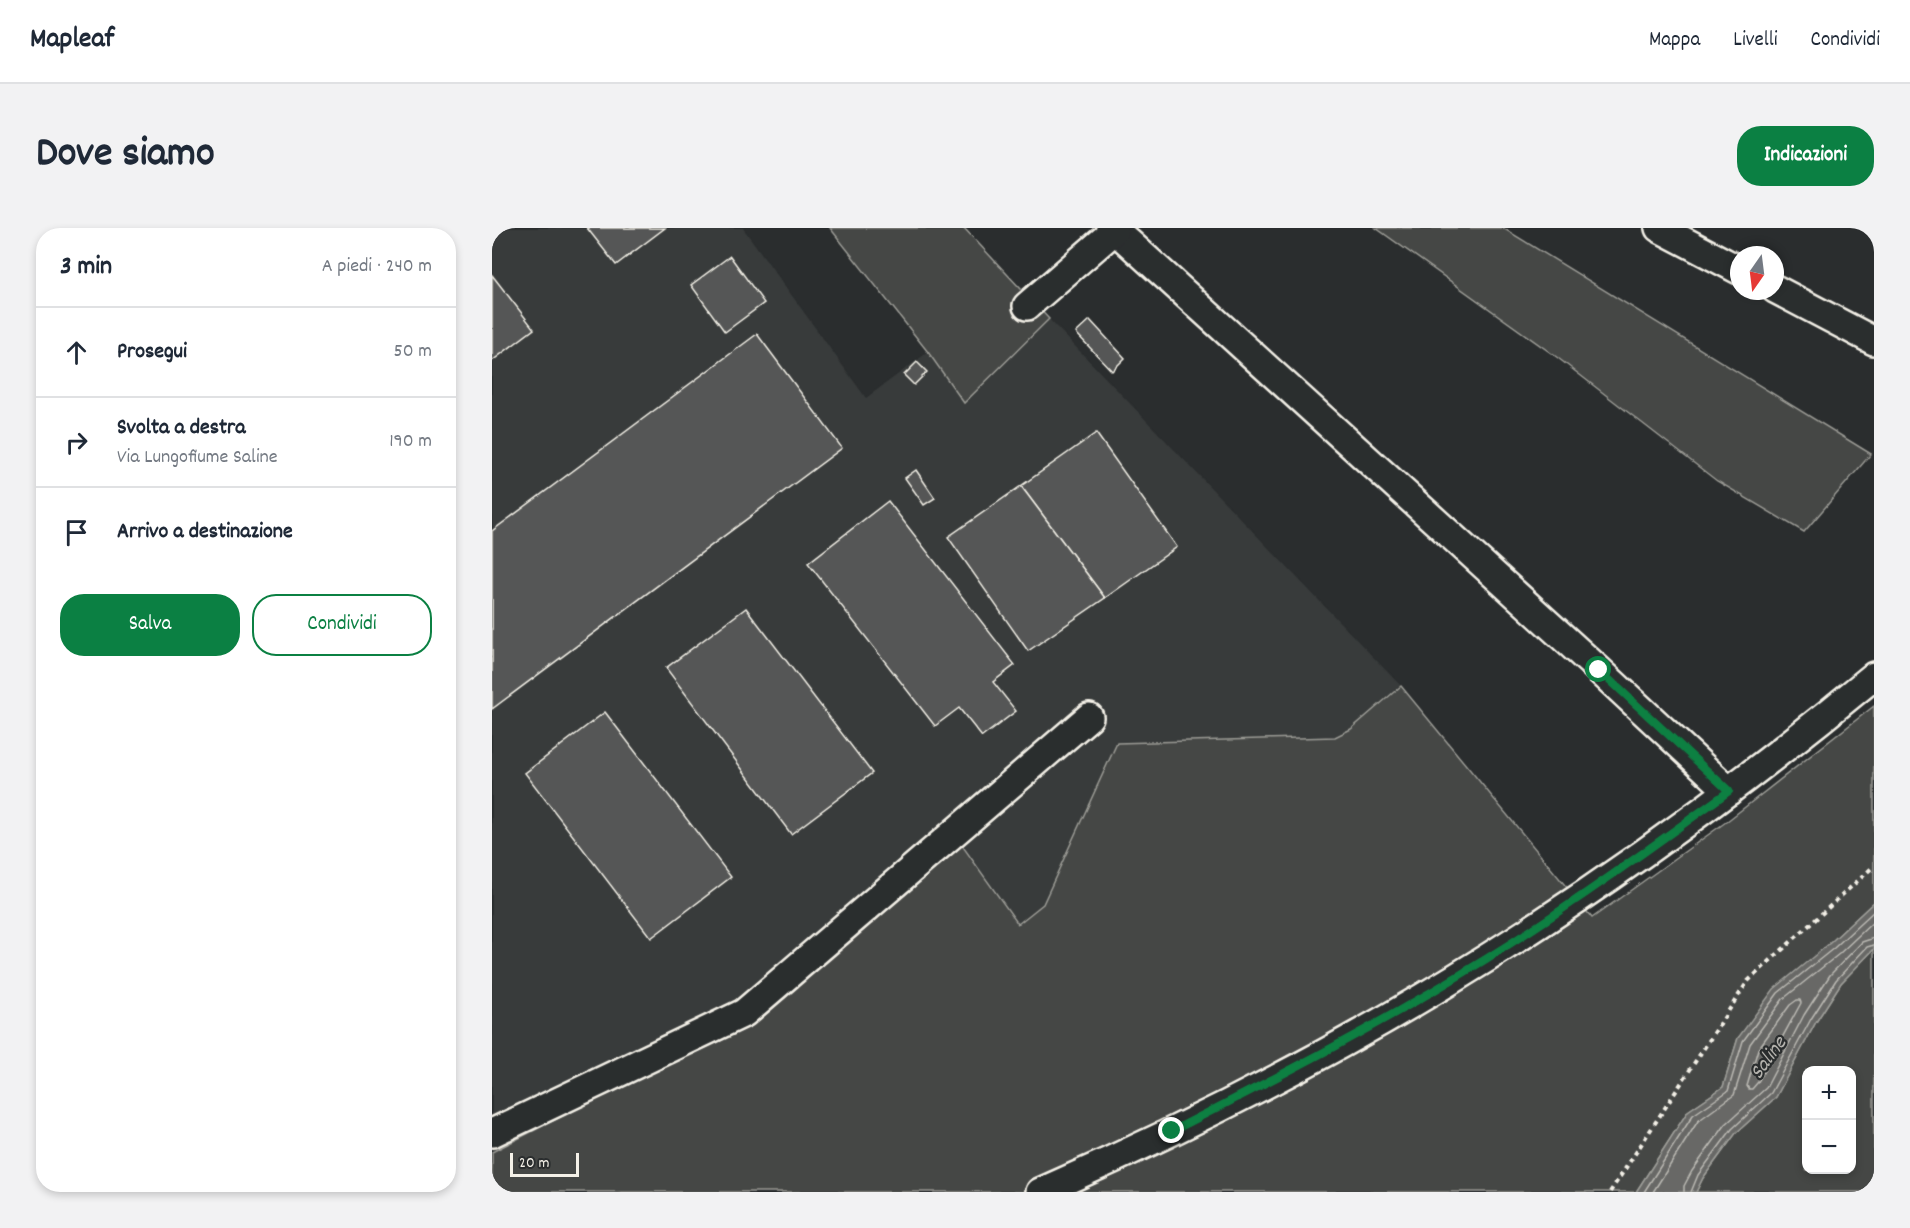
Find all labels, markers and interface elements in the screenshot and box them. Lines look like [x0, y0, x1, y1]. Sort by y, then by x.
text: Mapleaf [30, 21, 114, 61]
text: Mappa [1649, 26, 1700, 56]
text: Livelli [1733, 26, 1778, 56]
text: Condividi [1811, 26, 1880, 56]
text: Dove siamo [36, 126, 215, 186]
button: Indicazioni [1737, 126, 1874, 186]
north arrow [1730, 246, 1784, 300]
text: 3 min [60, 249, 112, 286]
text: A piedi · 240 m [322, 253, 432, 281]
icon: ahead [60, 336, 93, 369]
text: Prosegui [117, 337, 187, 368]
text: 50 m [394, 338, 432, 366]
text: Svolta a destra [117, 413, 246, 444]
icon: right [60, 426, 93, 459]
text: 190 m [389, 428, 432, 456]
text: Via Lungofiume Saline [117, 444, 278, 472]
icon: arrive [60, 516, 93, 549]
text: Arrivo a destinazione [117, 517, 293, 548]
button: Salva [60, 594, 240, 656]
button: Condividi [252, 594, 432, 656]
route start [1585, 656, 1611, 682]
water label: Saline [1744, 1030, 1796, 1087]
map controls [1802, 1066, 1856, 1174]
button: + [1802, 1066, 1856, 1120]
route end [1158, 1117, 1184, 1143]
button: − [1802, 1120, 1856, 1174]
scale bar [510, 1150, 579, 1178]
text: 20 m [519, 1152, 549, 1175]

